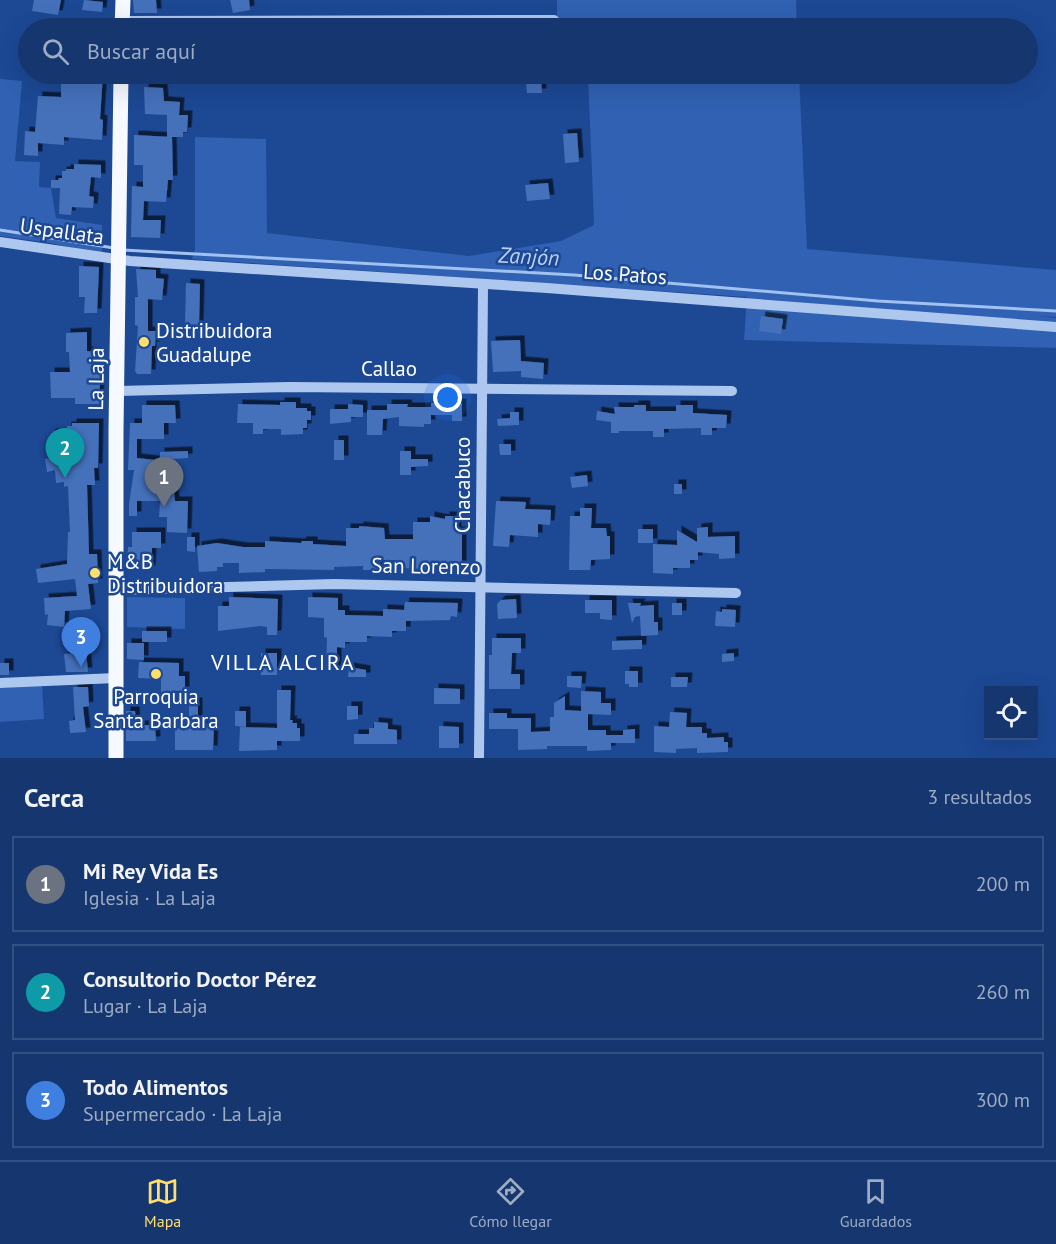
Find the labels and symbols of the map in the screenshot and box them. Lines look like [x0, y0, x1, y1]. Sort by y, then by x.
street label: Uspallata [18, 212, 106, 250]
water label: Zanjón [497, 240, 560, 272]
street label: Los Patos [582, 258, 668, 290]
place label: Distribuidora Guadalupe [156, 317, 273, 368]
marker: Distribuidora Guadalupe [137, 335, 151, 349]
street label: La Laja [82, 347, 110, 411]
street label: Callao [361, 355, 417, 382]
your location [433, 383, 462, 412]
pin: 2 [46, 428, 84, 478]
street label: Chacabuco [449, 437, 476, 533]
pin: 1 [144, 458, 184, 507]
place label: M&B Distribuidora [107, 548, 224, 599]
street label: San Lorenzo [371, 552, 481, 580]
marker: M&B Distribuidora [88, 566, 102, 580]
pin: 3 [62, 618, 100, 667]
district label: VILLA ALCIRA [210, 648, 355, 676]
marker: Parroquia Santa Barbara [149, 667, 163, 681]
place label: Parroquia Santa Barbara [93, 683, 219, 734]

